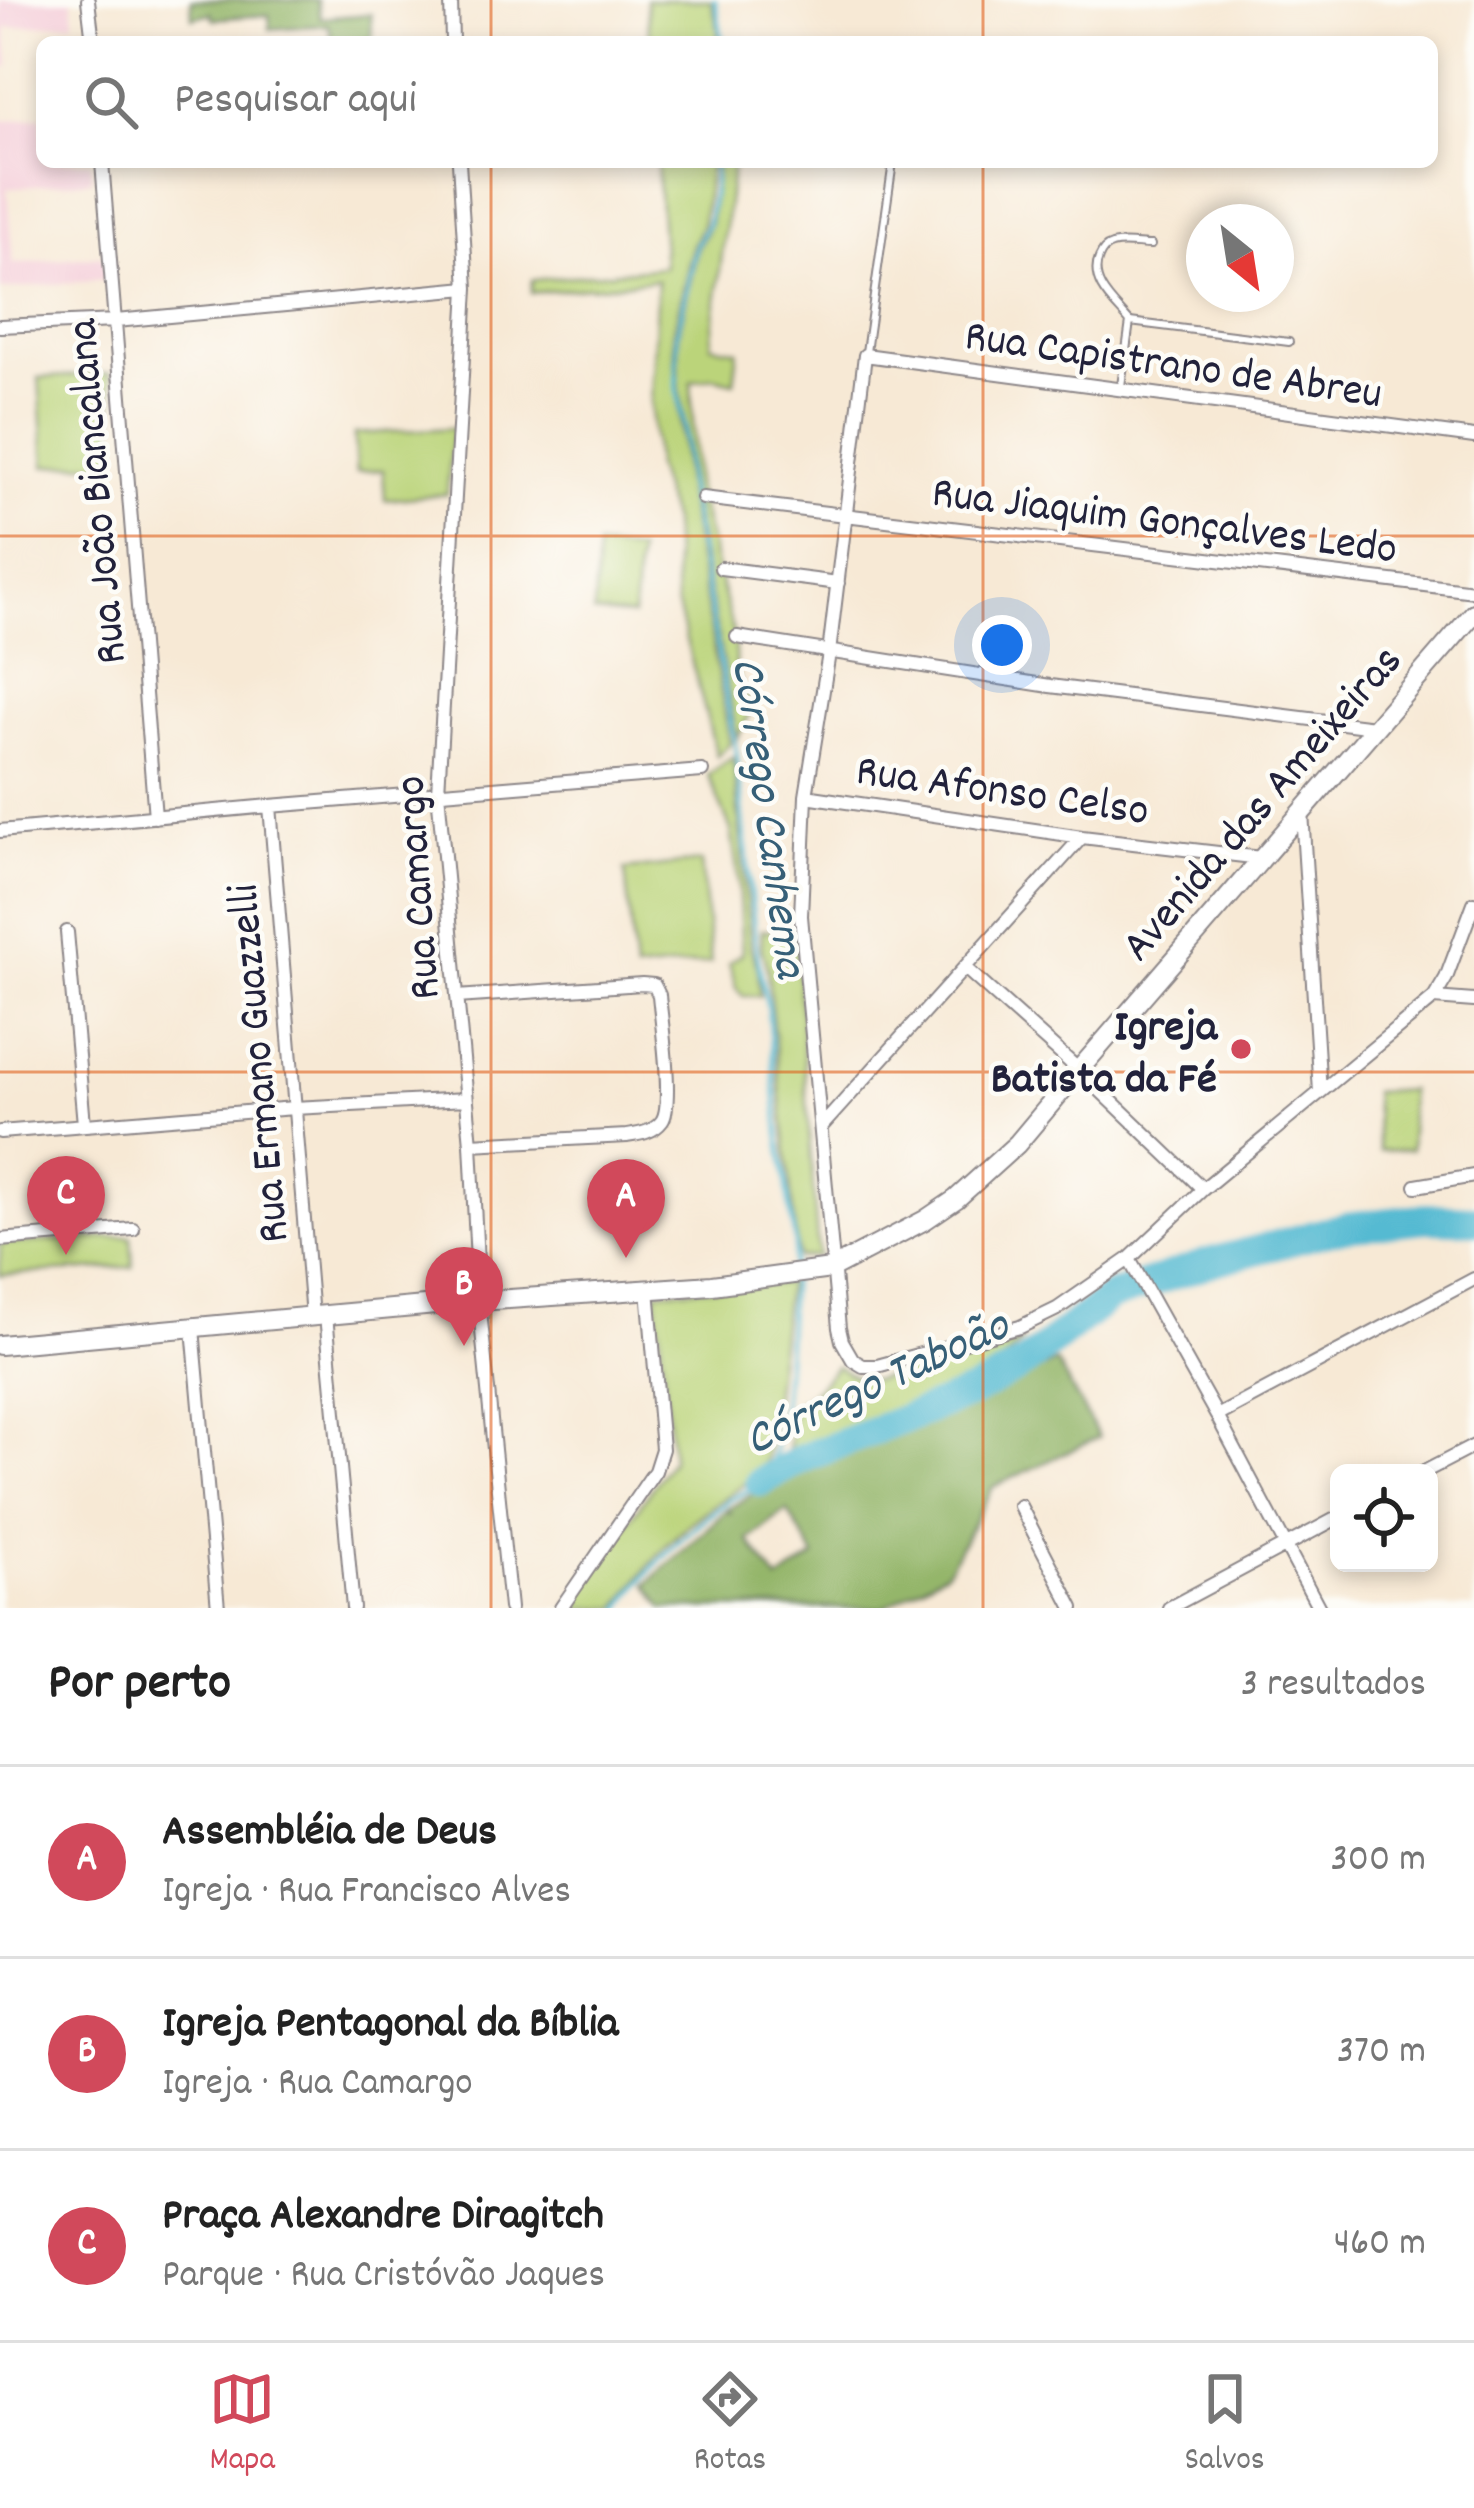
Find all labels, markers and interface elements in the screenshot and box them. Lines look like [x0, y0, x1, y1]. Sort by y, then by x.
search box [36, 36, 1438, 168]
icon: search [78, 69, 144, 135]
text: Pesquisar aqui [174, 70, 417, 134]
north arrow [1186, 204, 1294, 312]
street label: Rua Capistrano de Abreu [960, 307, 1386, 429]
street label: Rua João Biancalana [53, 315, 147, 667]
street label: Rua Jiaquim Gonçalves Ledo [928, 464, 1400, 584]
your location [972, 615, 1032, 675]
street label: Avenida das Ameixeiras [1109, 633, 1420, 978]
water label: Córrego Canhema [709, 654, 823, 985]
street label: Rua Afonso Celso [852, 742, 1153, 846]
street label: Rua Camargo [381, 773, 461, 1002]
street label: Rua Ermano Guazzelli [214, 881, 310, 1245]
place label: Igreja Batista da Fé [991, 998, 1219, 1114]
marker: Igreja Batista da Fé [1228, 1036, 1254, 1062]
pin: C [27, 1156, 105, 1255]
pin: A [587, 1159, 665, 1258]
pin: B [425, 1247, 503, 1346]
water label: Córrego Taboão [735, 1293, 1024, 1477]
map controls [1330, 1464, 1438, 1572]
button: locate [1330, 1464, 1438, 1572]
text: Por perto [48, 1650, 231, 1722]
text: 3 resultados [1241, 1659, 1426, 1714]
text: Assembléia de Deus [162, 1802, 497, 1866]
text: A [76, 1834, 98, 1889]
text: 300 m [1330, 1834, 1426, 1889]
text: Igreja · Rua Francisco Alves [162, 1866, 571, 1921]
text: Igreja Pentagonal da Bíblia [162, 1994, 618, 2058]
text: B [78, 2026, 96, 2081]
text: 370 m [1337, 2026, 1426, 2081]
text: Igreja · Rua Camargo [162, 2058, 473, 2113]
text: Praça Alexandre Diragitch [162, 2186, 604, 2250]
text: C [77, 2218, 97, 2273]
text: 460 m [1334, 2218, 1426, 2273]
text: Parque · Rua Cristóvão Jaques [162, 2250, 605, 2305]
tab: Mapa [209, 2366, 275, 2485]
tab: Rotas [694, 2366, 766, 2485]
tab: Salvos [1185, 2366, 1265, 2485]

